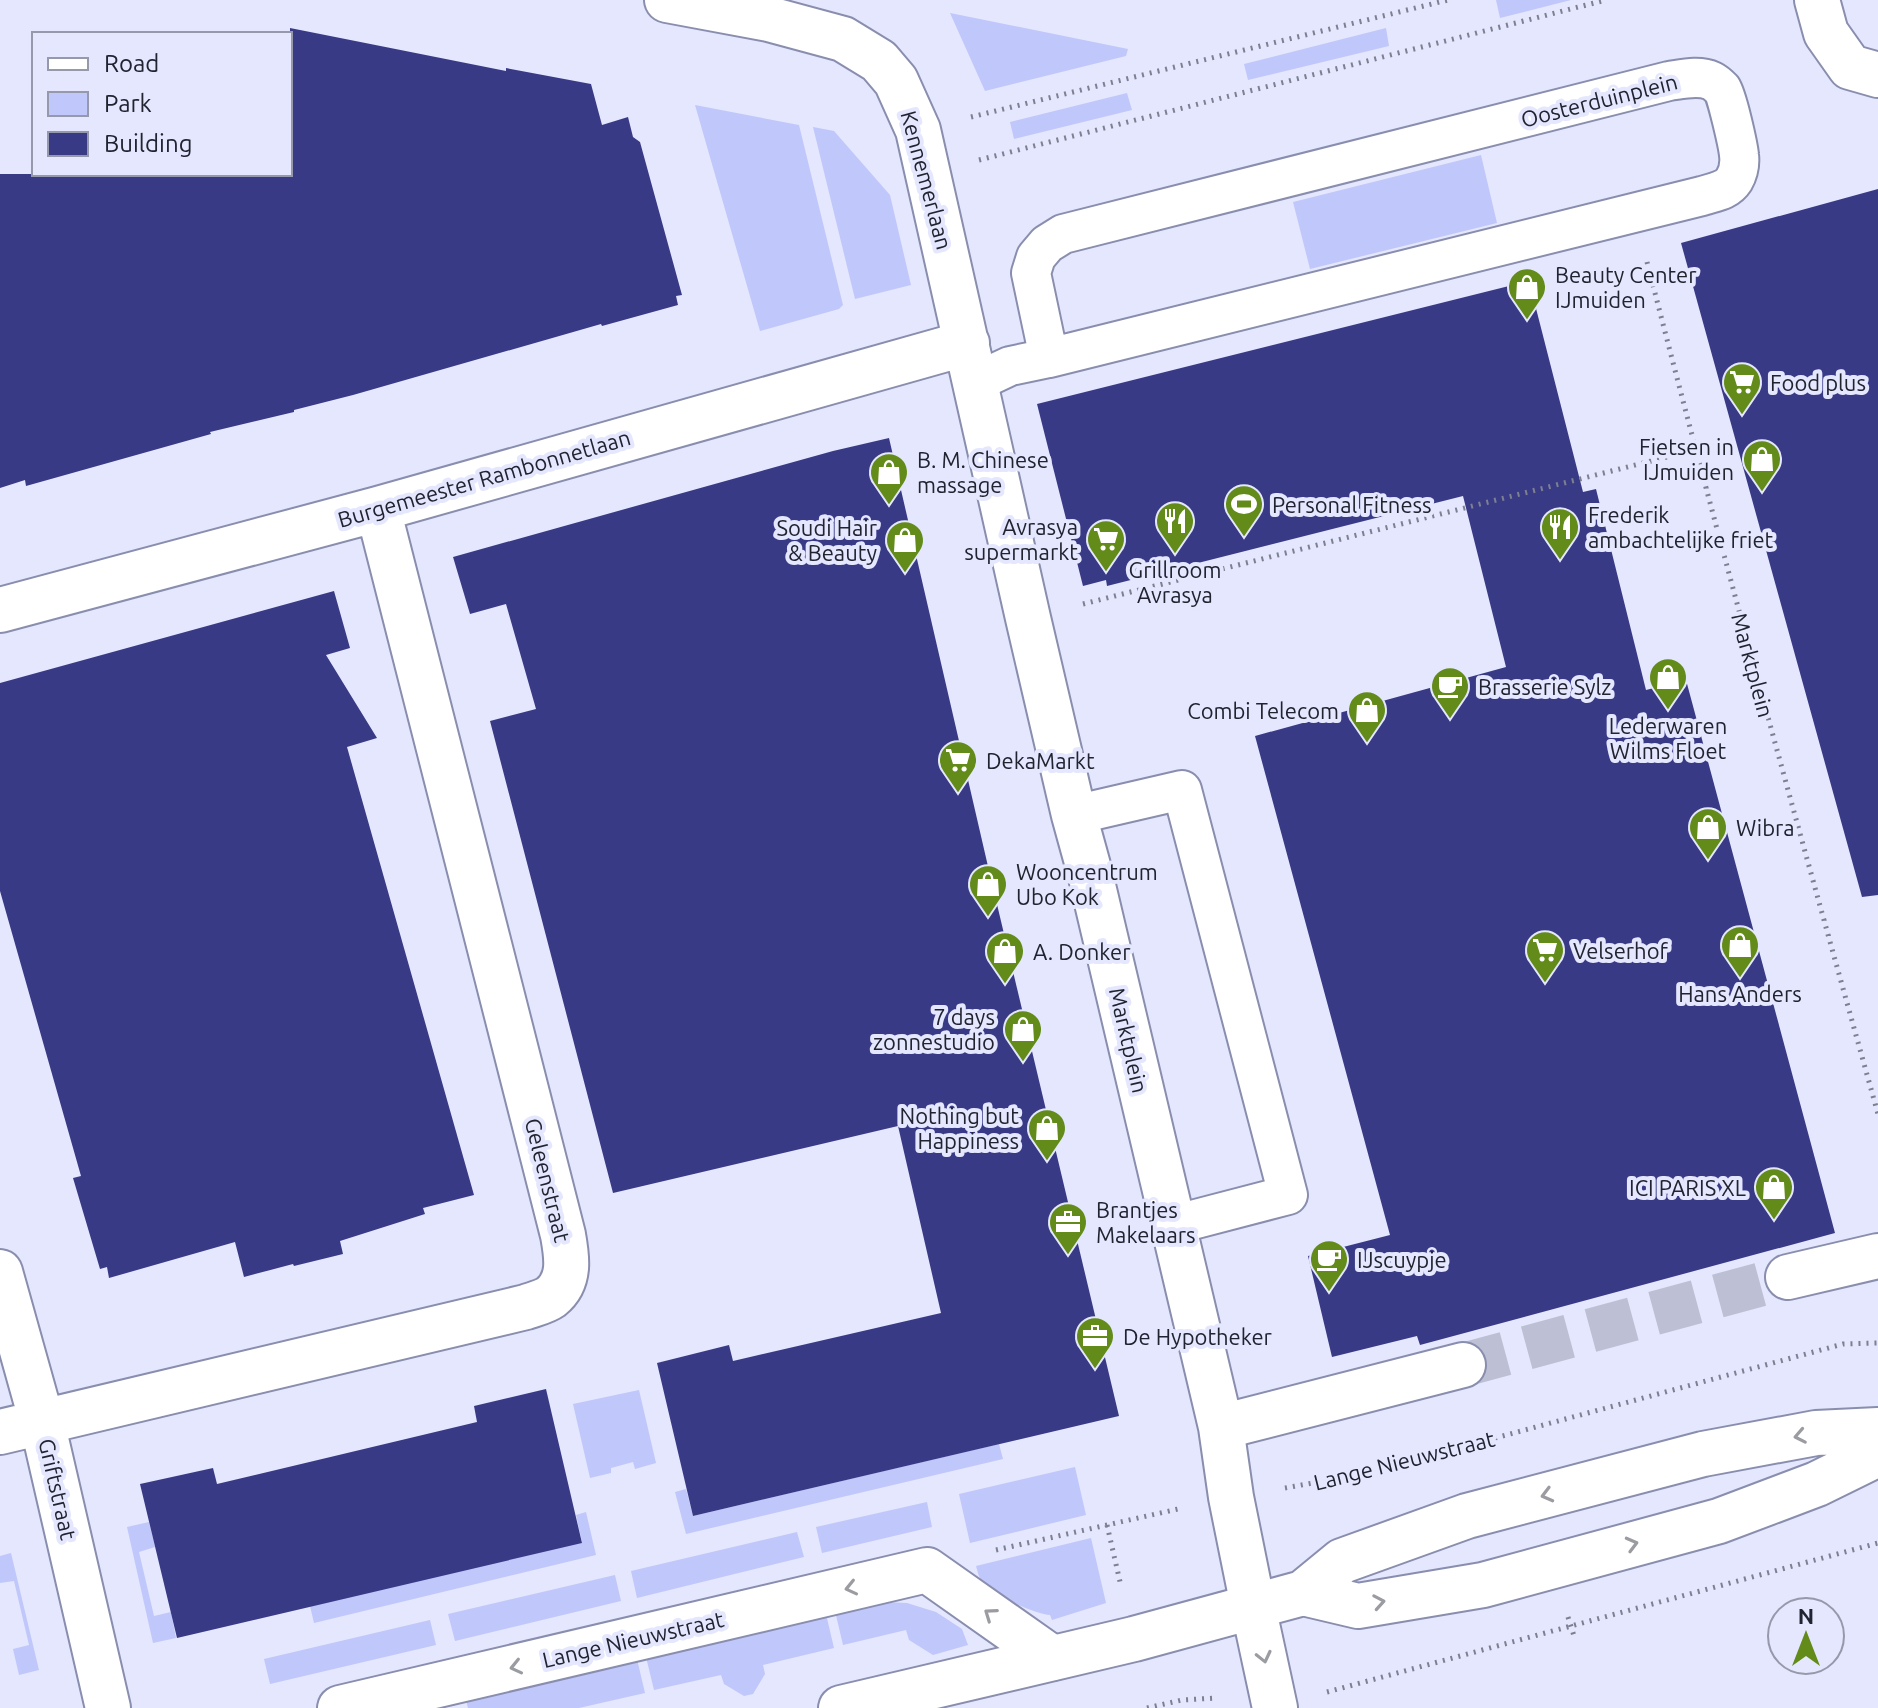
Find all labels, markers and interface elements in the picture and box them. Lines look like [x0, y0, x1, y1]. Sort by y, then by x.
legend [32, 32, 292, 176]
text: Road [104, 50, 159, 77]
street label: Oosterduinplein [1518, 68, 1680, 132]
text: Park [104, 90, 152, 117]
street label: Kennemerlaan [896, 108, 958, 252]
text: Building [104, 130, 192, 157]
place label: Beauty Center IJmuiden [1555, 262, 1697, 312]
shop icon: Beauty Center IJmuiden [1506, 266, 1548, 321]
supermarket icon: Food plus [1721, 361, 1763, 416]
place label: Food plus [1770, 370, 1866, 395]
street label: Burgemeester Rambonnetlaan [335, 424, 633, 532]
place label: Fietsen in IJmuiden [1639, 434, 1734, 484]
shop icon: Fietsen in IJmuiden [1741, 438, 1783, 493]
place label: B. M. Chinese massage [917, 447, 1049, 497]
shop icon: B. M. Chinese massage [868, 451, 910, 506]
sports icon: Personal Fitness [1223, 483, 1265, 538]
place label: Personal Fitness [1272, 492, 1432, 517]
restaurant icon: Grillroom Avrasya [1154, 500, 1196, 555]
place label: Frederik ambachtelijke friet [1588, 502, 1774, 552]
restaurant icon: Frederik ambachtelijke friet [1539, 506, 1581, 561]
place label: Avrasya supermarkt [964, 514, 1078, 564]
place label: Soudi Hair & Beauty [776, 515, 878, 565]
supermarket icon: Avrasya supermarkt [1085, 518, 1127, 573]
shop icon: Soudi Hair & Beauty [884, 519, 926, 574]
place label: Grillroom Avrasya [1129, 557, 1221, 607]
street label: Marktplein [1727, 610, 1779, 720]
shop icon: Lederwaren Wilms Floet [1647, 656, 1689, 711]
cafe icon: Brasserie Sylz [1429, 665, 1471, 720]
place label: Brasserie Sylz [1478, 674, 1611, 699]
shop icon: Combi Telecom [1346, 689, 1388, 744]
place label: Combi Telecom [1187, 698, 1339, 723]
place label: Lederwaren Wilms Floet [1609, 713, 1727, 763]
supermarket icon: DekaMarkt [937, 739, 979, 794]
place label: DekaMarkt [986, 748, 1095, 773]
shop icon: Wibra [1687, 806, 1729, 861]
place label: Wibra [1736, 815, 1795, 840]
place label: Wooncentrum Ubo Kok [1016, 859, 1158, 909]
shop icon: Wooncentrum Ubo Kok [967, 863, 1009, 918]
shop icon: Hans Anders [1719, 924, 1761, 979]
supermarket icon: Velserhof [1524, 929, 1566, 984]
shop icon: A. Donker [984, 930, 1026, 985]
place label: Velserhof [1573, 938, 1669, 963]
place label: A. Donker [1033, 939, 1131, 964]
place label: Hans Anders [1678, 981, 1802, 1006]
street label: Marktplein [1105, 985, 1153, 1095]
place label: 7 days zonnestudio [873, 1004, 995, 1054]
shop icon: 7 days zonnestudio [1002, 1008, 1044, 1063]
place label: Nothing but Happiness [900, 1103, 1019, 1153]
shop icon: Nothing but Happiness [1026, 1107, 1068, 1162]
street label: Geleenstraat [520, 1115, 576, 1245]
shop icon: ICI PARIS XL [1753, 1166, 1795, 1221]
place label: ICI PARIS XL [1629, 1175, 1746, 1200]
place label: Brantjes Makelaars [1096, 1197, 1196, 1247]
office icon: Brantjes Makelaars [1047, 1201, 1089, 1256]
cafe icon: IJscuypje [1308, 1238, 1350, 1293]
place label: IJscuypje [1357, 1247, 1447, 1272]
office icon: De Hypotheker [1074, 1315, 1116, 1370]
place label: De Hypotheker [1123, 1324, 1273, 1349]
street label: Lange Nieuwstraat [1311, 1425, 1497, 1495]
one-way arrow [1794, 1426, 1807, 1443]
street label: Griftstraat [34, 1436, 82, 1542]
one-way arrow [1541, 1486, 1555, 1502]
one-way arrow [1625, 1537, 1639, 1554]
one-way arrow [845, 1579, 859, 1596]
one-way arrow [1372, 1595, 1386, 1612]
north arrow [1766, 1596, 1846, 1676]
text: N [1798, 1603, 1814, 1628]
street label: Lange Nieuwstraat [540, 1606, 727, 1672]
one-way arrow [984, 1609, 998, 1624]
one-way arrow [1255, 1650, 1272, 1663]
one-way arrow [510, 1657, 524, 1674]

